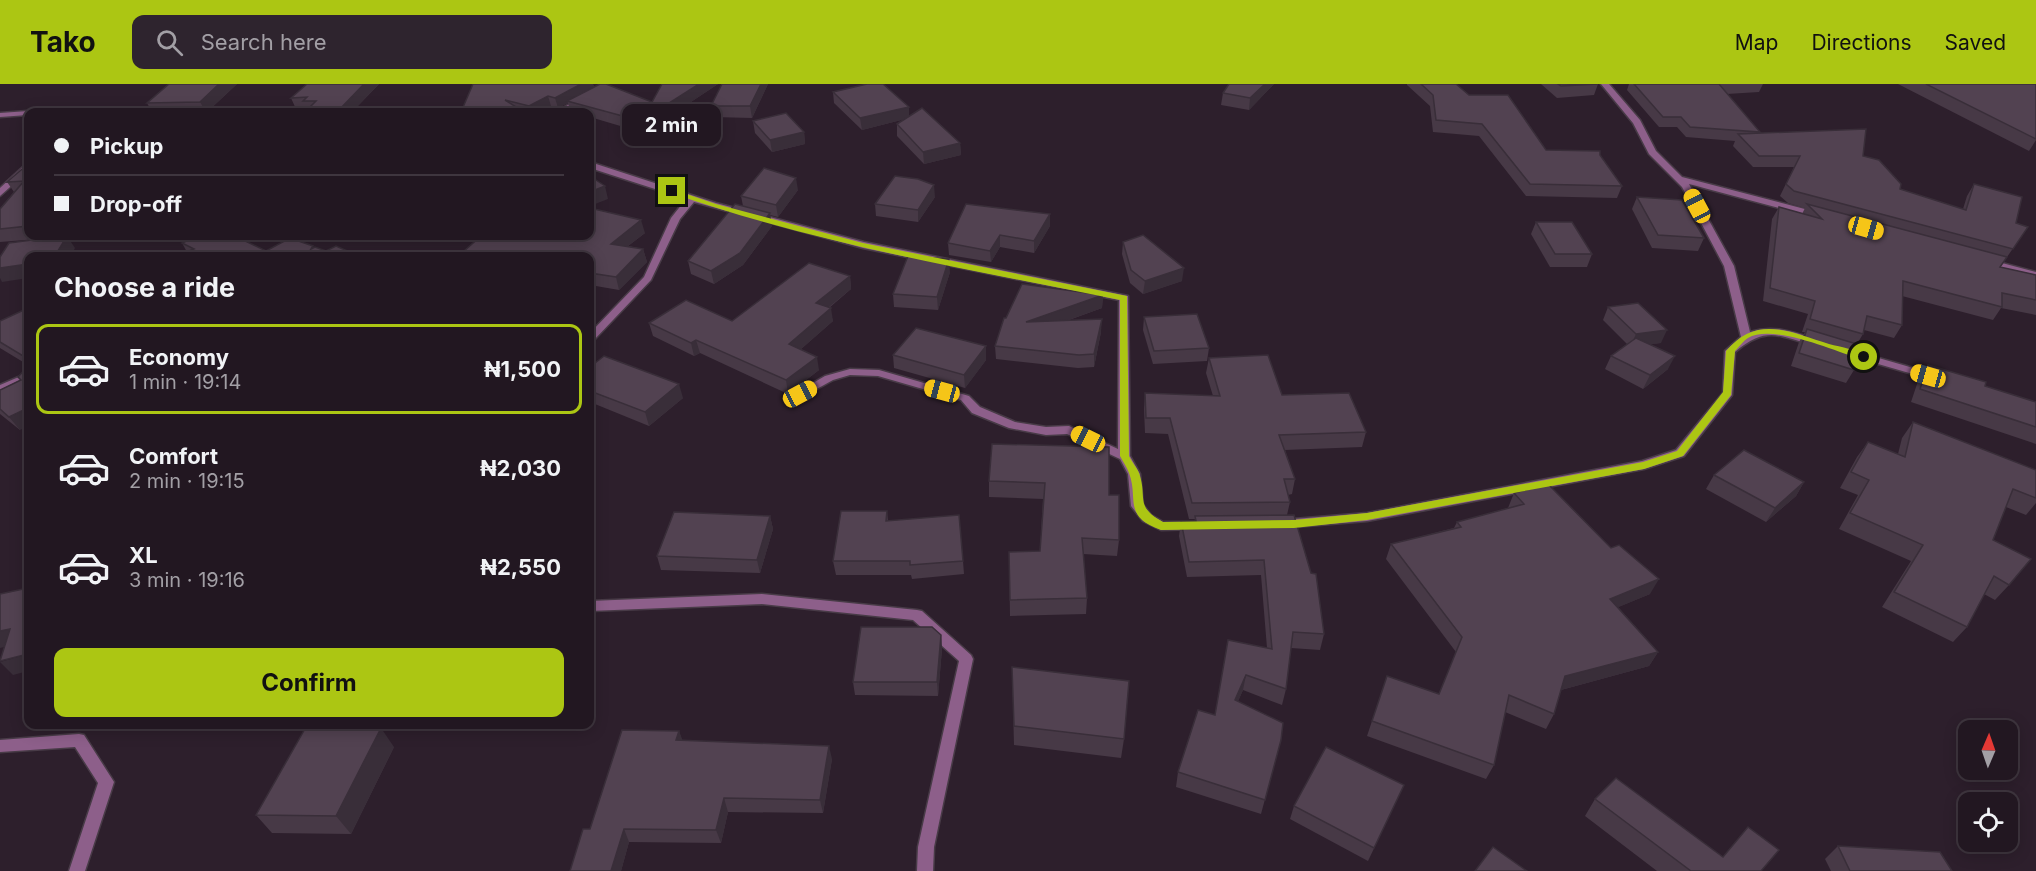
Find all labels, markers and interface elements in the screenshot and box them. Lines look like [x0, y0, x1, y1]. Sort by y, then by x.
search box [132, 15, 552, 69]
text: Tako [30, 25, 96, 59]
icon: search [153, 26, 186, 59]
text: Search here [201, 29, 326, 55]
text: Map [1735, 30, 1778, 55]
text: Directions [1811, 30, 1912, 55]
text: Saved [1945, 30, 2006, 55]
callout: 2 min [622, 104, 722, 146]
text: 2 min [645, 113, 698, 137]
text: Pickup [90, 133, 164, 159]
route end [658, 177, 685, 204]
car [1681, 186, 1713, 226]
text: Drop-off [90, 191, 182, 217]
car [1846, 214, 1886, 242]
text: Choose a ride [54, 271, 235, 304]
icon: car [57, 342, 111, 396]
route start [1850, 343, 1877, 370]
text: Economy [129, 344, 229, 370]
text: ₦1,500 [484, 356, 561, 382]
car [1908, 362, 1948, 390]
text: 1 min · 19:14 [129, 370, 241, 394]
car [780, 378, 820, 410]
car [922, 378, 962, 404]
car [1068, 423, 1108, 455]
icon: car [57, 441, 111, 495]
text: Comfort [129, 443, 218, 469]
text: ₦2,030 [480, 455, 561, 481]
text: 2 min · 19:15 [129, 469, 245, 493]
icon: car [57, 540, 111, 594]
text: XL [129, 542, 158, 568]
text: ₦2,550 [480, 554, 561, 580]
text: 3 min · 19:16 [129, 568, 245, 592]
button: Confirm [54, 648, 564, 717]
north arrow [1958, 720, 2018, 780]
map controls [1958, 720, 2018, 852]
button: locate [1958, 792, 2018, 852]

